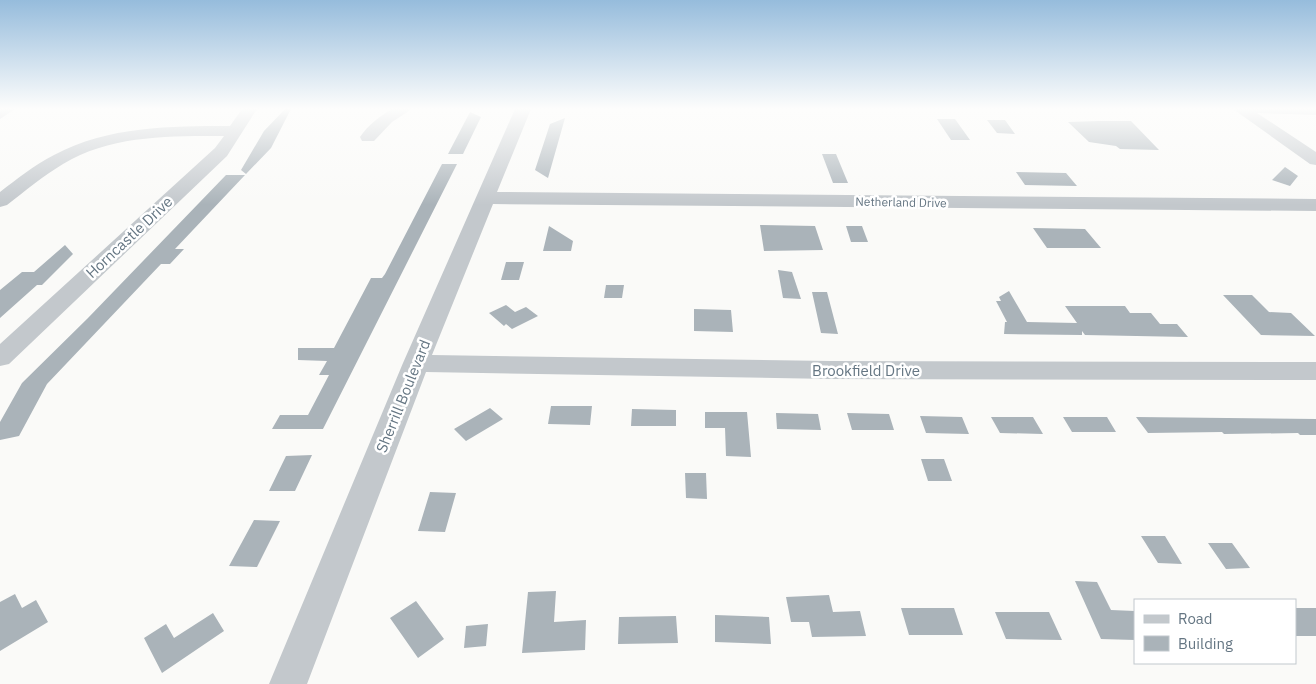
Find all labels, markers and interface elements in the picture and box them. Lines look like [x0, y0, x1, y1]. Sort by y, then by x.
street label: Horncastle Drive [82, 192, 176, 282]
street label: Netherland Drive [855, 194, 947, 210]
street label: Sherrill Boulevard [372, 337, 434, 455]
street label: Brookfield Drive [812, 361, 920, 380]
legend [1134, 599, 1296, 664]
text: Road [1178, 609, 1213, 628]
text: Building [1178, 634, 1233, 653]

